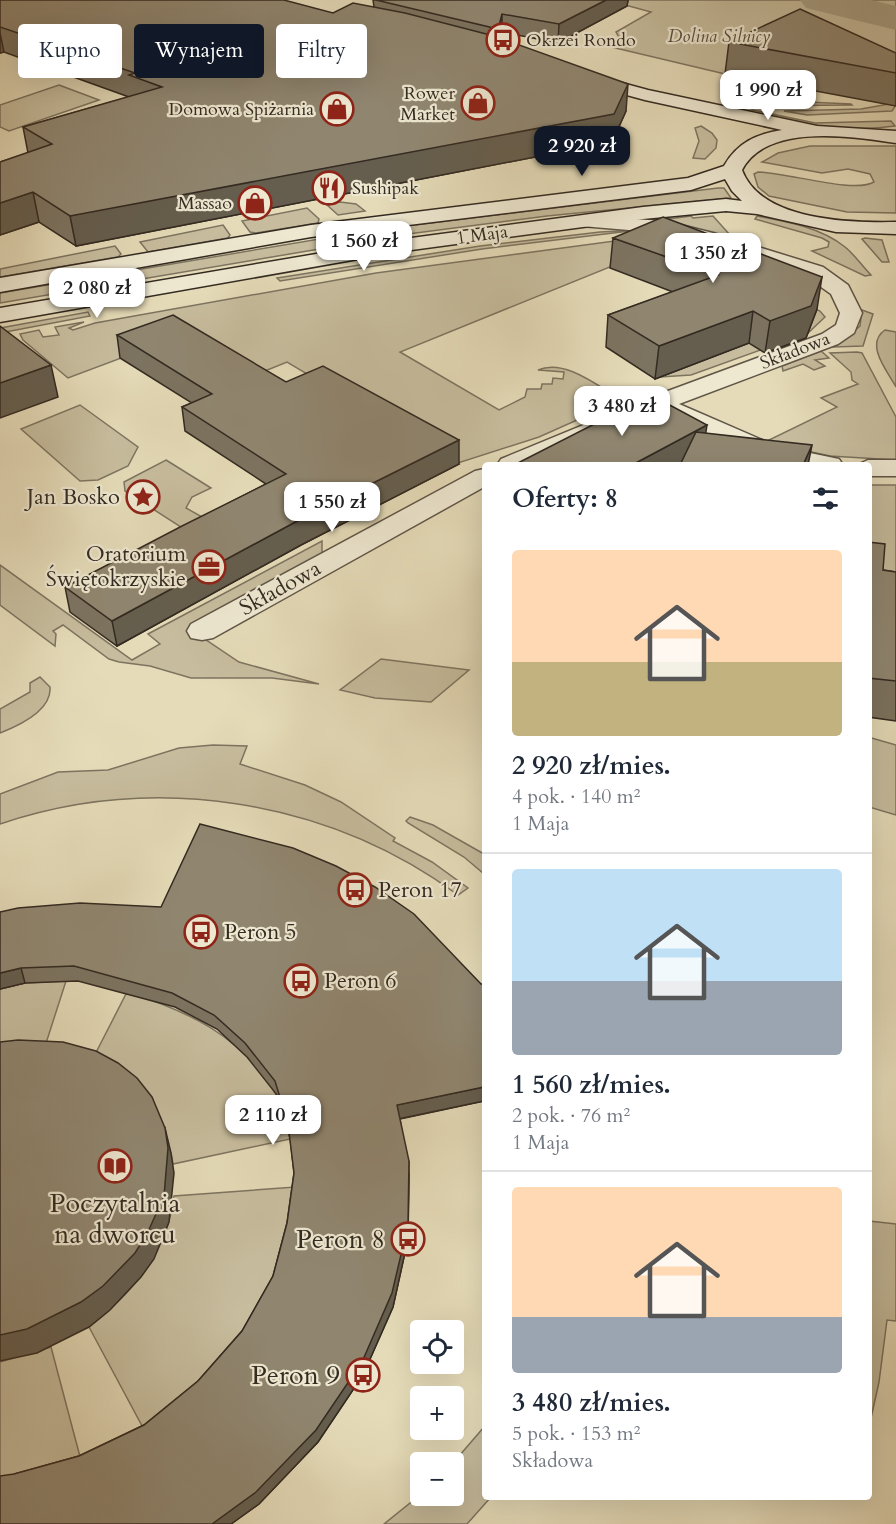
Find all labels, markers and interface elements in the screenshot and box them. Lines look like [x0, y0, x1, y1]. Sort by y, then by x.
bus stop icon: Okrzei Rondo [485, 22, 521, 58]
chip: Kupno [18, 24, 122, 78]
chip: Wynajem [134, 24, 264, 78]
chip: Filtry [276, 24, 367, 78]
park label: Dolina Silnicy [668, 24, 770, 49]
place label: Okrzei Rondo [526, 28, 636, 53]
pin: 1 990 zł [706, 70, 830, 121]
text: 1 990 zł [734, 76, 802, 103]
place label: Rower Market [400, 81, 455, 127]
shop icon: Rower Market [460, 85, 496, 121]
shop icon: Domowa Spiżarnia [319, 91, 355, 127]
place label: Domowa Spiżarnia [169, 97, 314, 122]
pin: 2 920 zł [520, 126, 644, 177]
text: 2 920 zł [548, 132, 616, 159]
restaurant icon: Sushipak [311, 170, 347, 206]
place label: Sushipak [352, 176, 419, 201]
shop icon: Massao [237, 185, 273, 221]
place label: Massao [178, 191, 232, 216]
street label: 1 Maja [455, 219, 510, 251]
pin: 1 560 zł [302, 221, 426, 272]
text: 1 560 zł [330, 227, 398, 254]
pin: 1 350 zł [651, 233, 775, 284]
text: 1 350 zł [679, 239, 747, 266]
pin: 2 080 zł [35, 268, 159, 319]
text: 2 080 zł [63, 274, 131, 301]
street label: Składowa [756, 326, 834, 376]
pin: 3 480 zł [560, 386, 684, 437]
text: 3 480 zł [588, 392, 656, 419]
place icon: Jan Bosko [125, 479, 161, 515]
text: Oferty: 8 [512, 481, 618, 516]
place label: Jan Bosko [24, 482, 120, 512]
pin: 1 550 zł [270, 482, 394, 533]
icon: filters [809, 482, 842, 515]
text: 1 550 zł [298, 488, 366, 515]
place label: Oratorium Świętokrzyskie [46, 539, 186, 594]
office icon: Oratorium Świętokrzyskie [191, 549, 227, 585]
street label: Składowa [234, 553, 327, 623]
icon: home [623, 589, 731, 697]
text: 2 920 zł/mies. [512, 748, 671, 783]
text: 4 pok. · 140 m² [512, 783, 640, 810]
text: 1 Maja [512, 810, 569, 837]
bus stop icon: Peron 17 [337, 872, 373, 908]
place label: Peron 17 [378, 875, 462, 905]
icon: home [623, 908, 731, 1016]
bus stop icon: Peron 5 [183, 914, 219, 950]
place label: Peron 5 [224, 917, 297, 947]
bus stop icon: Peron 6 [283, 963, 319, 999]
place label: Peron 6 [324, 966, 397, 996]
text: 1 560 zł/mies. [512, 1067, 671, 1102]
pin: 2 110 zł [211, 1095, 335, 1146]
text: 2 110 zł [239, 1101, 307, 1128]
text: 2 pok. · 76 m² [512, 1102, 630, 1129]
text: 1 Maja [512, 1129, 569, 1156]
library icon: Poczytalnia na dworcu [97, 1148, 133, 1184]
place label: Poczytalnia na dworcu [50, 1185, 181, 1253]
place label: Peron 8 [296, 1221, 385, 1258]
bus stop icon: Peron 8 [390, 1221, 426, 1257]
icon: home [623, 1226, 731, 1334]
map controls [410, 1320, 464, 1506]
button: locate [410, 1320, 464, 1374]
place label: Peron 9 [251, 1357, 340, 1394]
bus stop icon: Peron 9 [345, 1357, 381, 1393]
text: 3 480 zł/mies. [512, 1385, 671, 1420]
button: + [410, 1386, 464, 1440]
text: 5 pok. · 153 m² [512, 1420, 640, 1447]
text: Składowa [512, 1447, 593, 1474]
button: − [410, 1452, 464, 1506]

